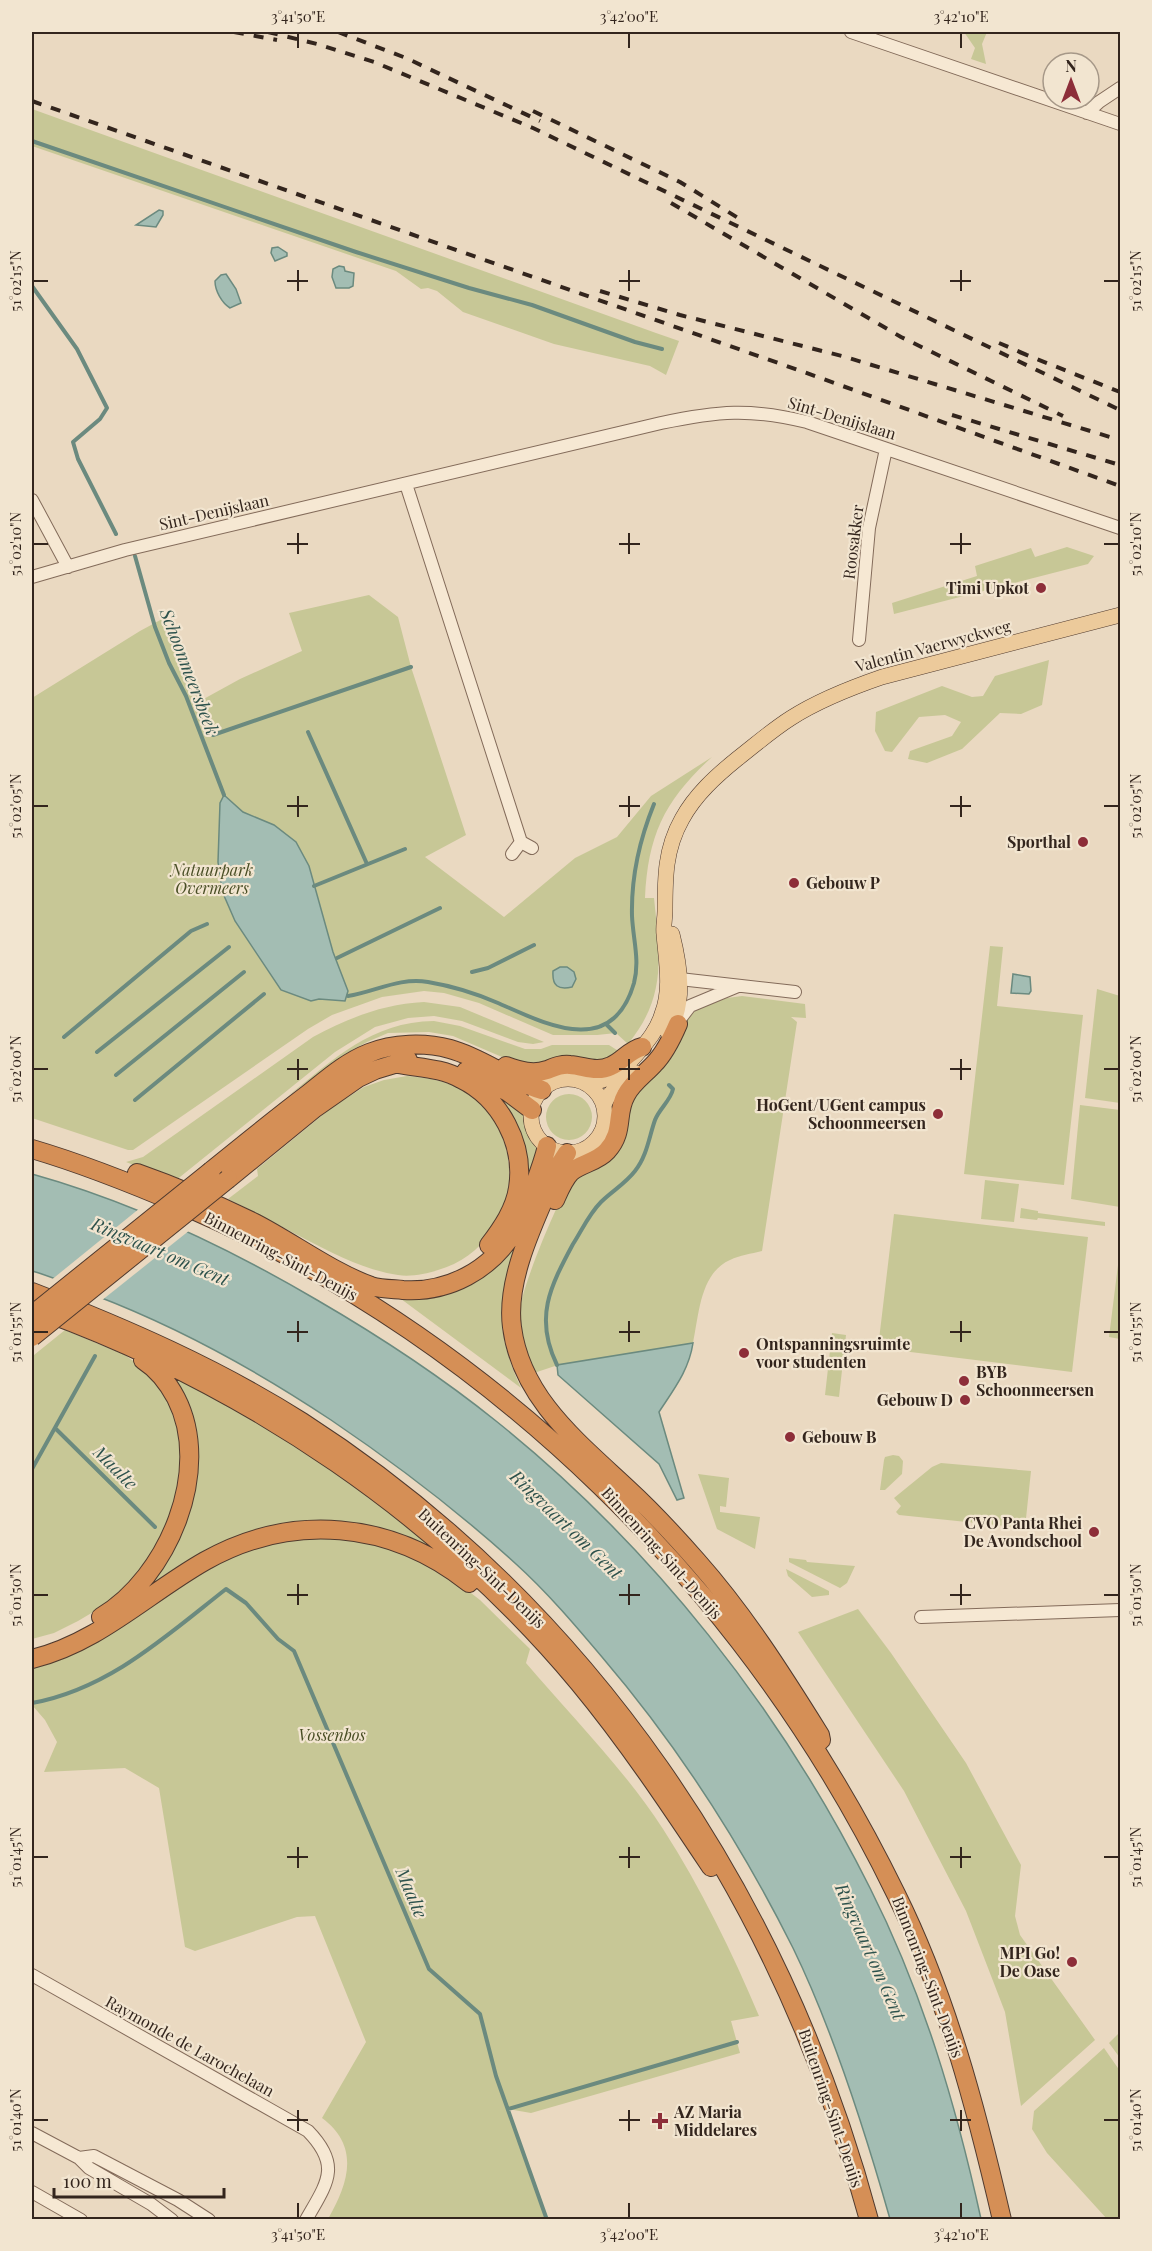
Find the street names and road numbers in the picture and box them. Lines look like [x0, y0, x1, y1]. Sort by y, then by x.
street label: Sint-Denijslaan [786, 391, 899, 444]
street label: Sint-Denijslaan [157, 489, 271, 534]
street label: Roosakker [838, 503, 867, 580]
street label: Valentin Vaerwyckweg [852, 614, 1014, 677]
street label: Binnenring-Sint-Denijs [201, 1206, 361, 1305]
street label: Binnenring-Sint-Denijs [597, 1482, 727, 1623]
street label: Buitenring-Sint-Denijs [414, 1503, 550, 1632]
street label: Binnenring-Sint-Denijs [888, 1893, 969, 2060]
street label: Raymonde de Larochelaan [102, 1990, 279, 2101]
street label: Buitenring-Sint-Denijs [794, 2026, 869, 2190]

